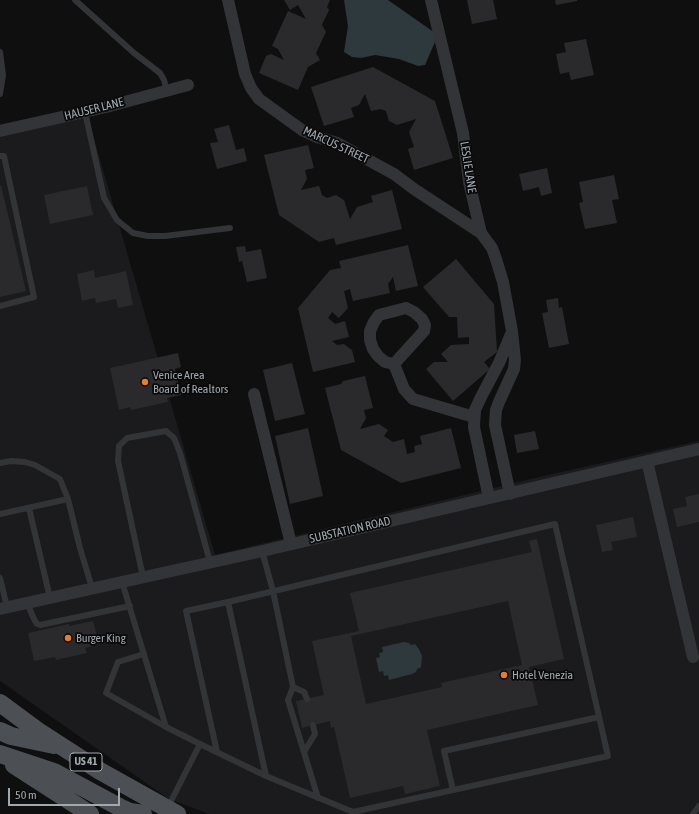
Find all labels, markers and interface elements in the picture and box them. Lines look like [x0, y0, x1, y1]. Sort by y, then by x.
street label: HAUSER LANE [63, 95, 125, 123]
street label: MARCUS STREET [301, 124, 371, 166]
street label: LESLIE LANE [457, 140, 479, 194]
place label: Venice Area Board of Realtors [153, 368, 228, 396]
marker: Venice Area Board of Realtors [140, 377, 150, 387]
street label: SUBSTATION ROAD [308, 514, 392, 546]
place label: Burger King [76, 631, 126, 645]
marker: Burger King [63, 633, 73, 643]
place label: Hotel Venezia [512, 668, 573, 682]
marker: Hotel Venezia [499, 670, 509, 680]
road number: US 41 [70, 753, 102, 771]
scale bar [10, 780, 122, 806]
text: 50 m [15, 788, 37, 802]

